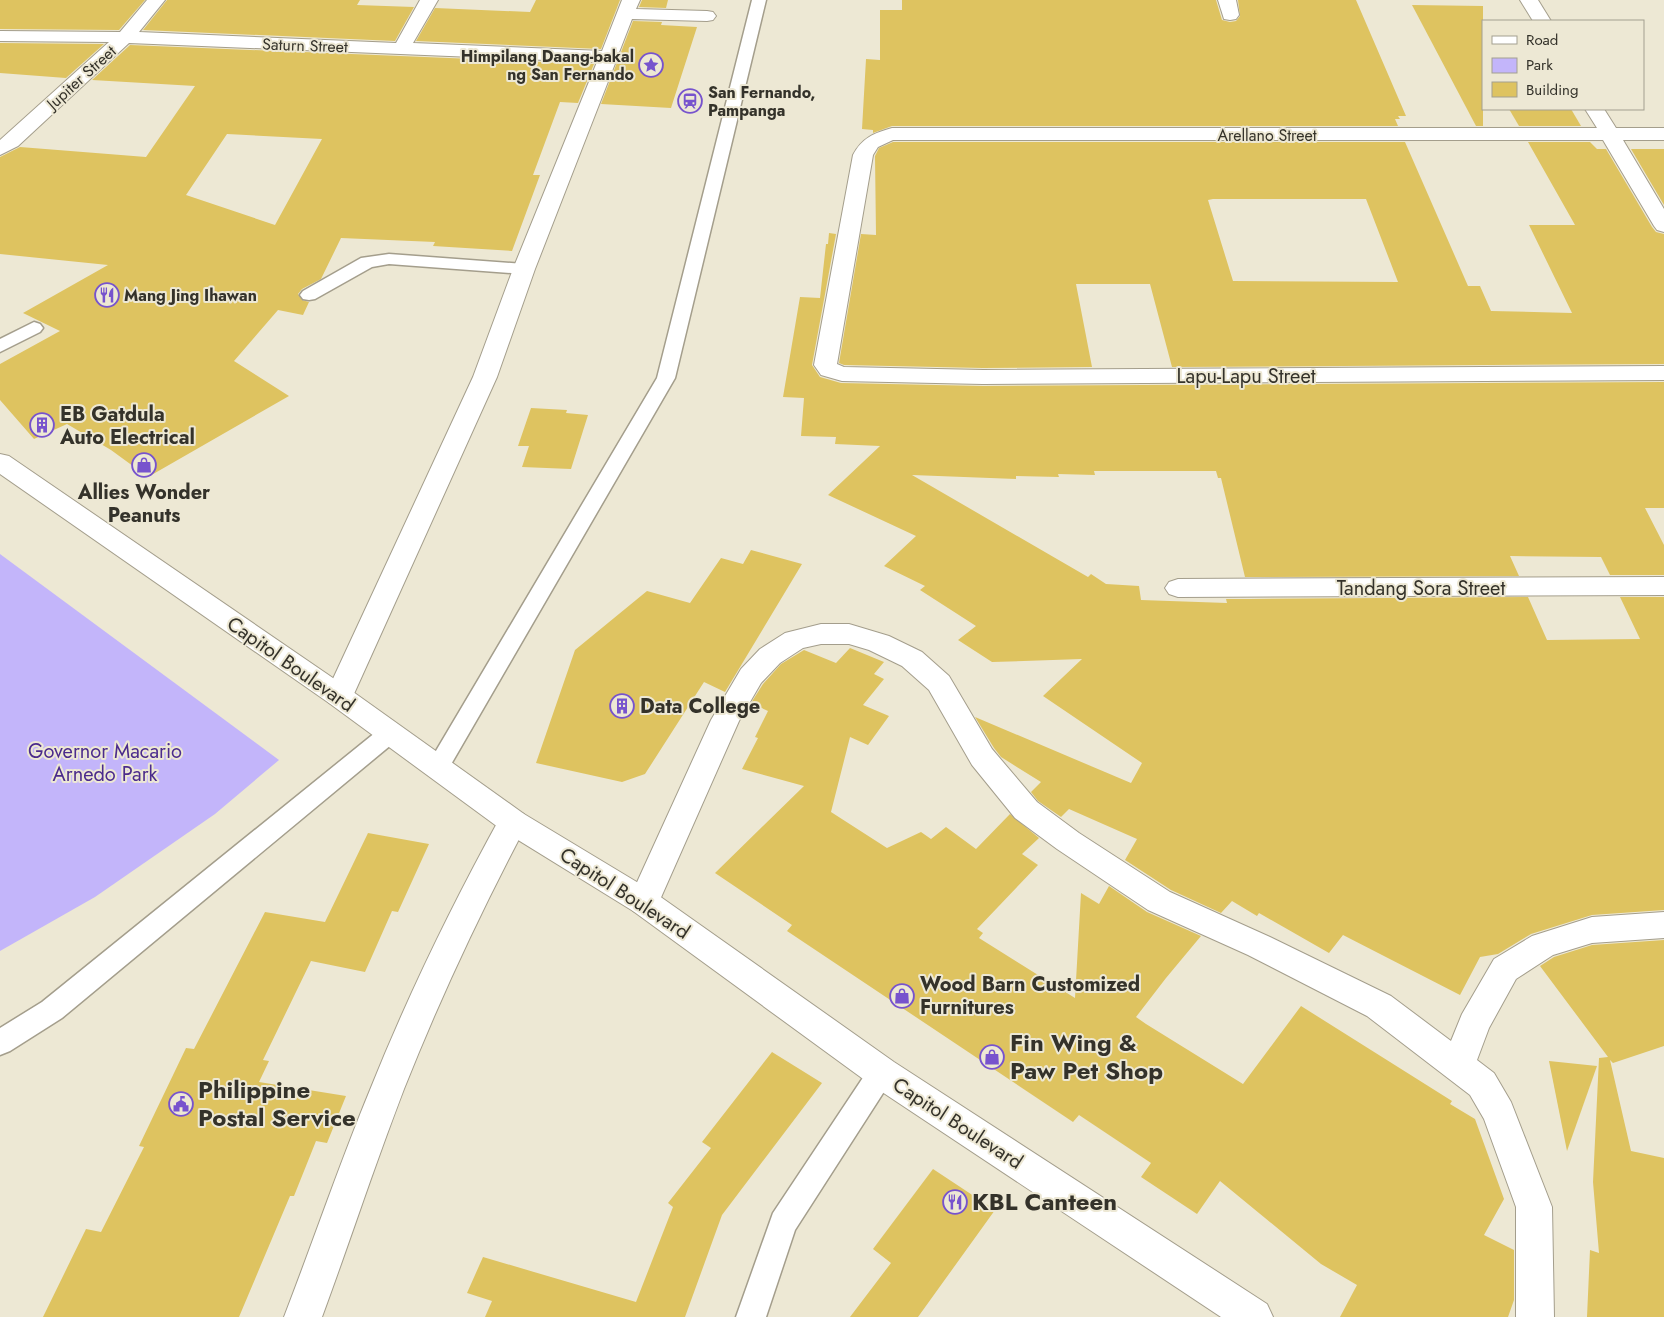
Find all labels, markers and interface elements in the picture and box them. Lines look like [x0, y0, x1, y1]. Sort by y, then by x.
legend [1482, 20, 1644, 110]
text: Road [1526, 29, 1558, 51]
street label: Saturn Street [262, 33, 348, 58]
street label: Jupiter Street [40, 40, 121, 116]
place label: Himpilang Daang-bakal ng San Fernando [461, 45, 634, 86]
place icon: Himpilang Daang-bakal ng San Fernando [638, 52, 664, 78]
text: Park [1526, 54, 1553, 76]
text: Building [1526, 79, 1578, 101]
place label: San Fernando, Pampanga [708, 81, 815, 122]
station icon: San Fernando, Pampanga [677, 88, 703, 114]
street label: Arellano Street [1217, 124, 1317, 147]
restaurant icon: Mang Jing Ihawan [94, 282, 120, 308]
place label: Mang Jing Ihawan [124, 284, 257, 307]
street label: Lapu-Lapu Street [1177, 362, 1316, 391]
place label: EB Gatdula Auto Electrical [59, 400, 195, 452]
building icon: EB Gatdula Auto Electrical [29, 412, 55, 438]
shop icon: Allies Wonder Peanuts [131, 452, 157, 478]
place label: Allies Wonder Peanuts [77, 478, 211, 530]
street label: Tandang Sora Street [1337, 574, 1505, 603]
street label: Capitol Boulevard [221, 609, 361, 719]
place label: Data College [640, 692, 760, 721]
building icon: Data College [609, 693, 635, 719]
park label: Governor Macario Arnedo Park [28, 737, 182, 789]
street label: Capitol Boulevard [554, 840, 696, 946]
place label: Wood Barn Customized Furnitures [920, 970, 1140, 1022]
shop icon: Wood Barn Customized Furnitures [889, 983, 915, 1009]
place label: Fin Wing & Paw Pet Shop [1010, 1025, 1163, 1088]
shop icon: Fin Wing & Paw Pet Shop [979, 1044, 1005, 1070]
street label: Capitol Boulevard [887, 1070, 1029, 1176]
place label: Philippine Postal Service [198, 1072, 356, 1135]
public building icon: Philippine Postal Service [168, 1091, 194, 1117]
place label: KBL Canteen [972, 1184, 1117, 1219]
restaurant icon: KBL Canteen [942, 1189, 968, 1215]

